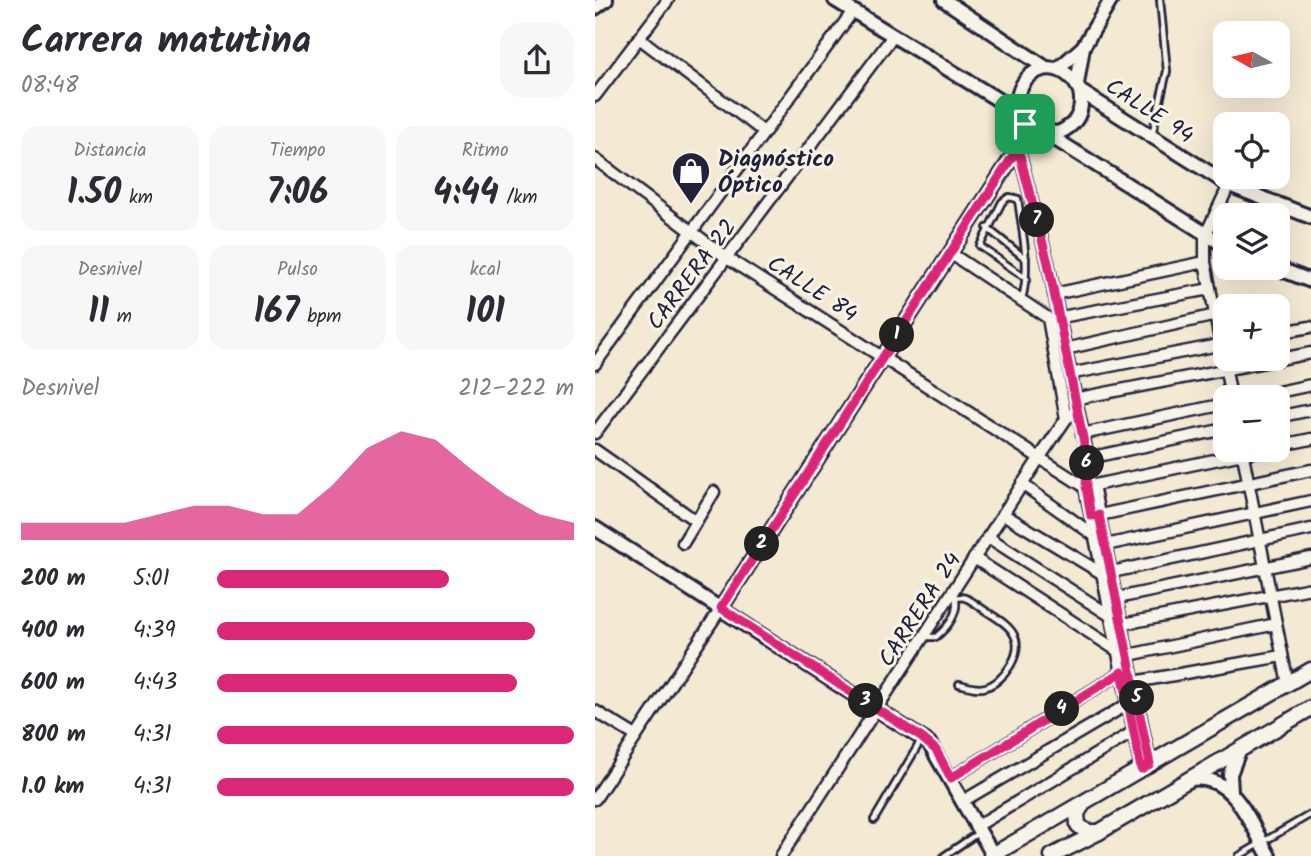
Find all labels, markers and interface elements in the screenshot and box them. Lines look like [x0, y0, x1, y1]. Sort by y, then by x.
text: Carrera matutina [21, 12, 311, 72]
north arrow [1213, 21, 1290, 98]
map controls [1213, 21, 1290, 462]
button: share [500, 23, 574, 97]
text: 08:48 [21, 68, 79, 104]
street label: CALLE 94 [1097, 69, 1200, 154]
pin [995, 94, 1055, 154]
icon: arrive [1006, 105, 1044, 143]
button: locate [1213, 112, 1290, 189]
text: Distancia [73, 136, 146, 166]
text: Tiempo [269, 136, 326, 166]
text: Ritmo [462, 136, 509, 166]
place label: Diagnóstico Óptico [718, 142, 834, 204]
shop icon: Diagnóstico Óptico [670, 150, 712, 205]
text: 1.50 [67, 166, 121, 222]
text: 7:06 [266, 166, 329, 222]
text: 4:44 [433, 166, 499, 222]
text: km [121, 183, 153, 213]
text: /km [499, 183, 537, 213]
pin: 7 [1019, 202, 1055, 238]
button: layers [1213, 203, 1290, 280]
text: 7 [1032, 204, 1041, 234]
street label: CARRERA 22 [639, 212, 747, 339]
street label: CALLE 84 [759, 247, 865, 333]
text: Desnivel [77, 255, 142, 285]
text: Pulso [277, 255, 318, 285]
text: kcal [470, 255, 501, 285]
text: 11 [88, 285, 109, 341]
text: 167 [254, 285, 300, 341]
text: 101 [466, 285, 505, 341]
button: + [1213, 294, 1290, 371]
text: m [109, 302, 132, 332]
text: bpm [300, 302, 341, 332]
pin: 1 [879, 318, 915, 352]
text: 1 [894, 319, 899, 349]
text: Desnivel [21, 371, 99, 407]
text: 212–222 m [458, 371, 574, 407]
button: − [1213, 385, 1290, 462]
pin: 6 [1070, 446, 1105, 480]
text: 6 [1081, 447, 1092, 477]
pin: 2 [745, 526, 779, 562]
text: 2 [756, 528, 767, 558]
street label: CARRERA 24 [870, 545, 971, 675]
text: 200 m [21, 561, 86, 597]
text: 5:01 [133, 561, 170, 597]
text: 400 m [21, 613, 85, 649]
text: 4:39 [133, 613, 176, 649]
text: 600 m [21, 665, 85, 701]
text: 4:43 [133, 665, 177, 701]
pin: 5 [1119, 680, 1155, 716]
text: 5 [1132, 682, 1141, 712]
pin: 3 [849, 684, 883, 718]
text: 3 [860, 685, 871, 715]
pin: 4 [1044, 692, 1079, 726]
text: 4 [1056, 693, 1067, 723]
text: 800 m [21, 717, 86, 753]
text: 4:31 [133, 717, 172, 753]
text: 1.0 km [21, 769, 84, 805]
text: 4:31 [133, 769, 172, 805]

